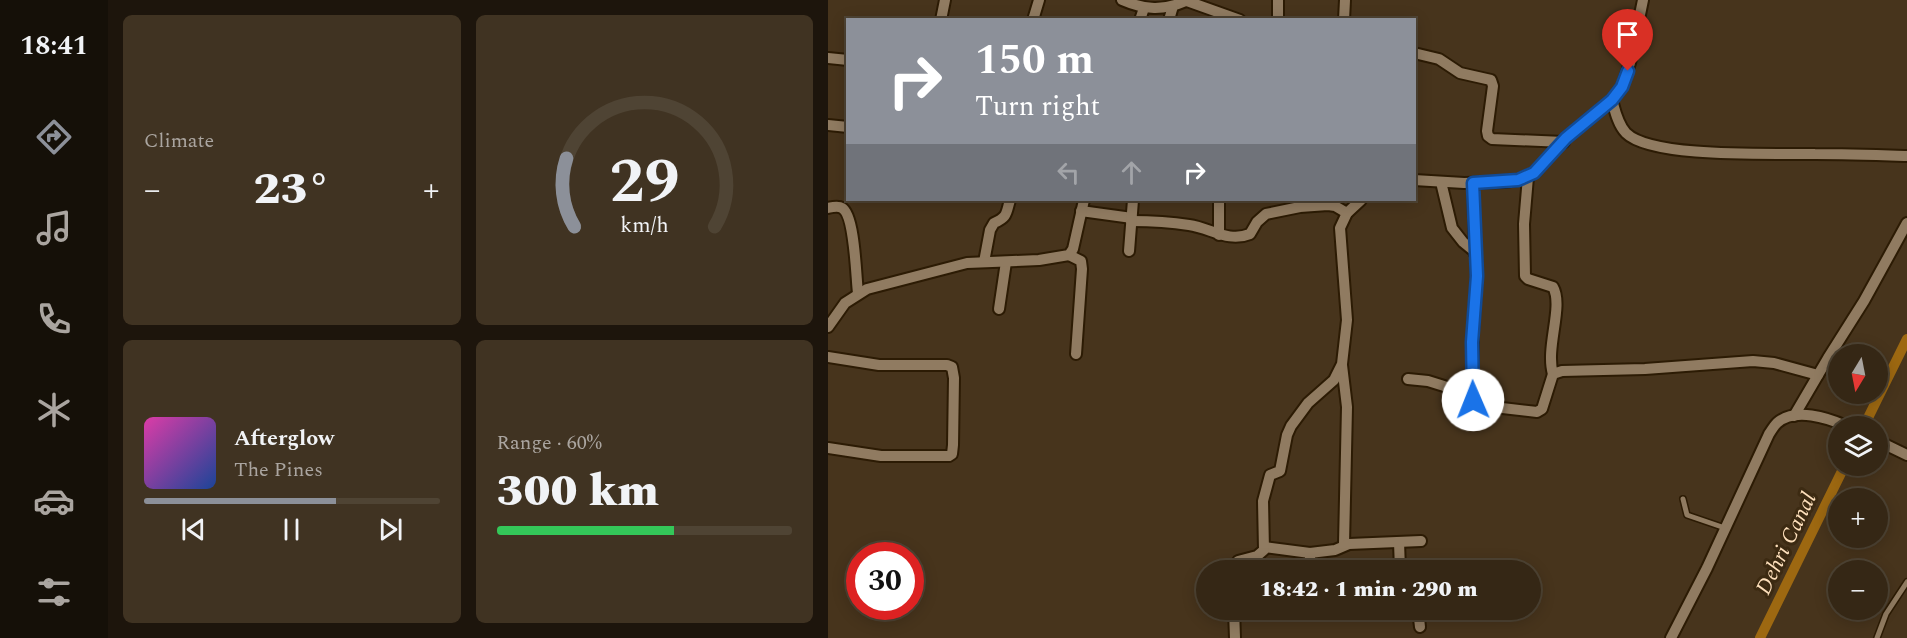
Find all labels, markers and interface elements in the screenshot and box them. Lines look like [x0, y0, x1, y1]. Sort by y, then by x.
pin [1602, 9, 1653, 71]
icon: arrive [1611, 18, 1644, 51]
text: 18:41 [20, 25, 88, 67]
text: 150 m [975, 29, 1094, 92]
icon: right [876, 42, 954, 120]
text: Turn right [975, 86, 1100, 128]
icon: directions [33, 116, 75, 158]
text: Climate [144, 126, 214, 156]
text: 29 [609, 135, 679, 230]
text: 23° [253, 155, 330, 224]
icon: left [1052, 156, 1085, 189]
icon: ahead [1115, 156, 1148, 189]
icon: right [1178, 156, 1211, 189]
text: − [144, 165, 161, 215]
text: + [423, 165, 439, 215]
icon: music [33, 207, 75, 249]
text: km/h [620, 209, 668, 242]
icon: phone [33, 298, 75, 340]
north arrow [1828, 344, 1888, 404]
map controls [1828, 344, 1888, 620]
position arrow [1441, 368, 1505, 432]
icon: climate [33, 389, 75, 431]
button: layers [1828, 416, 1888, 476]
text: Afterglow [234, 422, 334, 455]
text: Range · 60% [497, 428, 602, 458]
text: The Pines [234, 455, 323, 485]
text: 300 km [497, 457, 659, 526]
icon: car [33, 480, 75, 522]
water label: Dehri Canal [1747, 486, 1826, 601]
button: + [1828, 488, 1888, 548]
icon: previous [177, 513, 210, 546]
icon: pause [275, 513, 308, 546]
icon: next [374, 513, 407, 546]
speed limit sign: 30 [846, 542, 924, 620]
button: − [1828, 560, 1888, 620]
icon: filters [33, 571, 75, 613]
text: 18:42 · 1 min · 290 m [1259, 573, 1478, 606]

